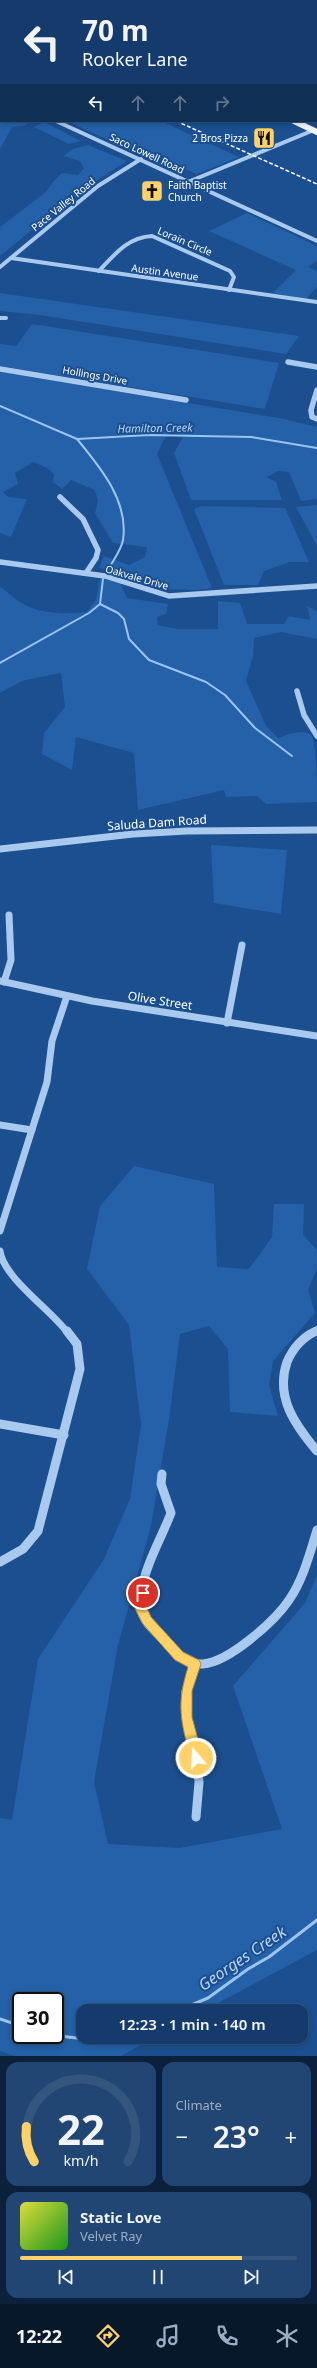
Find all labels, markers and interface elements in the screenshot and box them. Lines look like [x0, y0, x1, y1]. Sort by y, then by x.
text: 70 m [82, 11, 149, 49]
icon: left [16, 16, 68, 68]
text: Rooker Lane [82, 47, 188, 71]
icon: left [85, 92, 107, 114]
icon: ahead [127, 92, 149, 114]
icon: ahead [169, 92, 191, 114]
icon: right [211, 92, 233, 114]
restaurant icon: 2 Bros Pizza [251, 125, 277, 151]
street label: Saco Lowell Road [107, 130, 187, 176]
place label: 2 Bros Pizza [192, 131, 248, 145]
street label: Pace Valley Road [28, 174, 98, 234]
church icon: Faith Baptist Church [139, 178, 165, 204]
place label: Faith Baptist Church [168, 178, 227, 204]
street label: Lorain Circle [156, 223, 215, 259]
street label: Austin Avenue [131, 260, 200, 284]
street label: Hollings Drive [61, 362, 129, 388]
water label: Hamilton Creek [117, 419, 193, 436]
street label: Oakvale Drive [104, 561, 171, 593]
street label: Saluda Dam Road [107, 811, 207, 834]
street label: Olive Street [127, 987, 194, 1014]
pin [126, 1576, 160, 1610]
icon: arrive [132, 1582, 154, 1604]
position arrow [175, 1737, 217, 1779]
water label: Georges Creek [194, 1920, 291, 1996]
speed limit sign: 30 [12, 1992, 64, 2044]
text: 12:23 · 1 min · 140 m [118, 2014, 266, 2034]
text: Climate [176, 2096, 222, 2114]
text: 22 [57, 2101, 105, 2157]
text: 23° [213, 2116, 260, 2157]
text: − [176, 2121, 188, 2151]
text: + [284, 2121, 297, 2151]
text: km/h [63, 2151, 98, 2170]
text: Static Love [80, 2207, 161, 2227]
text: Velvet Ray [80, 2227, 142, 2245]
icon: previous [55, 2266, 77, 2288]
icon: pause [147, 2266, 169, 2288]
icon: next [240, 2266, 262, 2288]
icon: directions [94, 2322, 122, 2350]
icon: music [154, 2322, 182, 2350]
icon: phone [213, 2322, 241, 2350]
icon: climate [273, 2322, 301, 2350]
text: 12:22 [16, 2324, 62, 2348]

